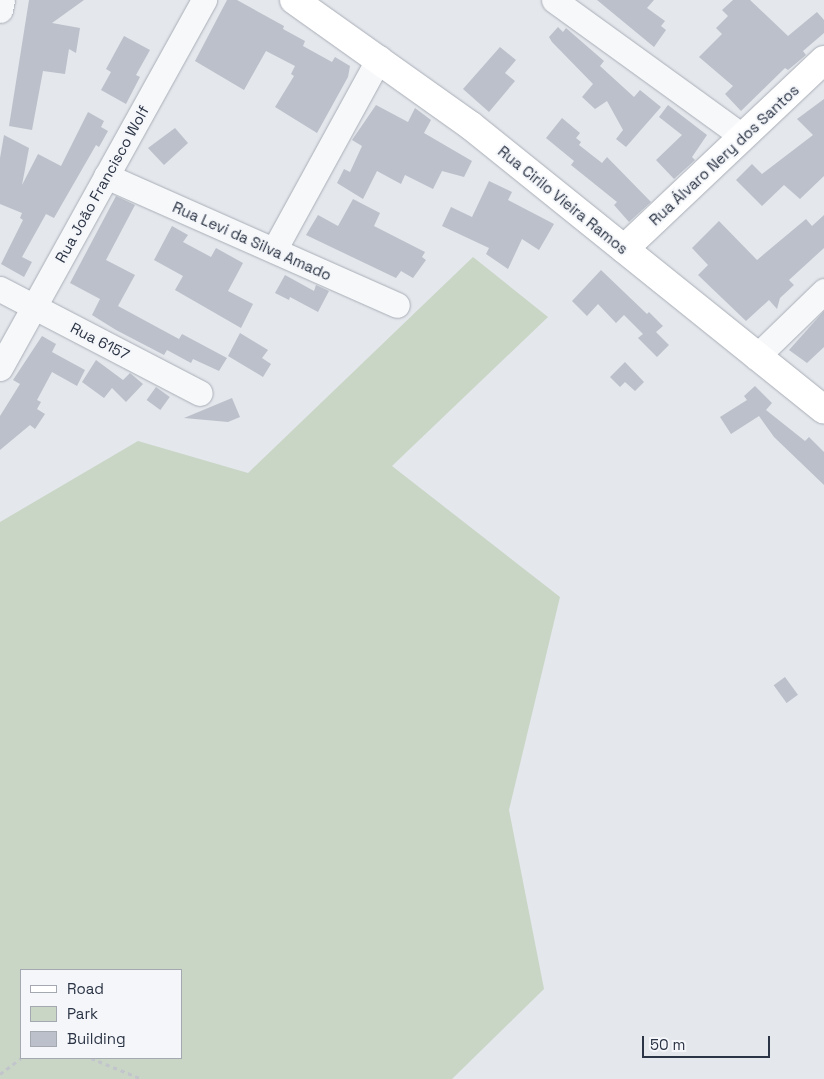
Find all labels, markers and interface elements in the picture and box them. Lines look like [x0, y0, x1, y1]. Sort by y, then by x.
street label: Rua Álvaro Nery dos Santos [645, 81, 803, 229]
street label: Rua João Francisco Wolf [51, 102, 153, 266]
street label: Rua Cirilo Vieira Ramos [494, 142, 632, 258]
street label: Rua Levi da Silva Amado [170, 198, 334, 284]
street label: Rua 6157 [67, 318, 133, 364]
legend [20, 969, 182, 1059]
text: Road [67, 979, 104, 998]
text: Park [67, 1004, 98, 1023]
scale bar [644, 1026, 772, 1058]
text: Building [67, 1029, 126, 1048]
text: 50 m [650, 1035, 685, 1054]

